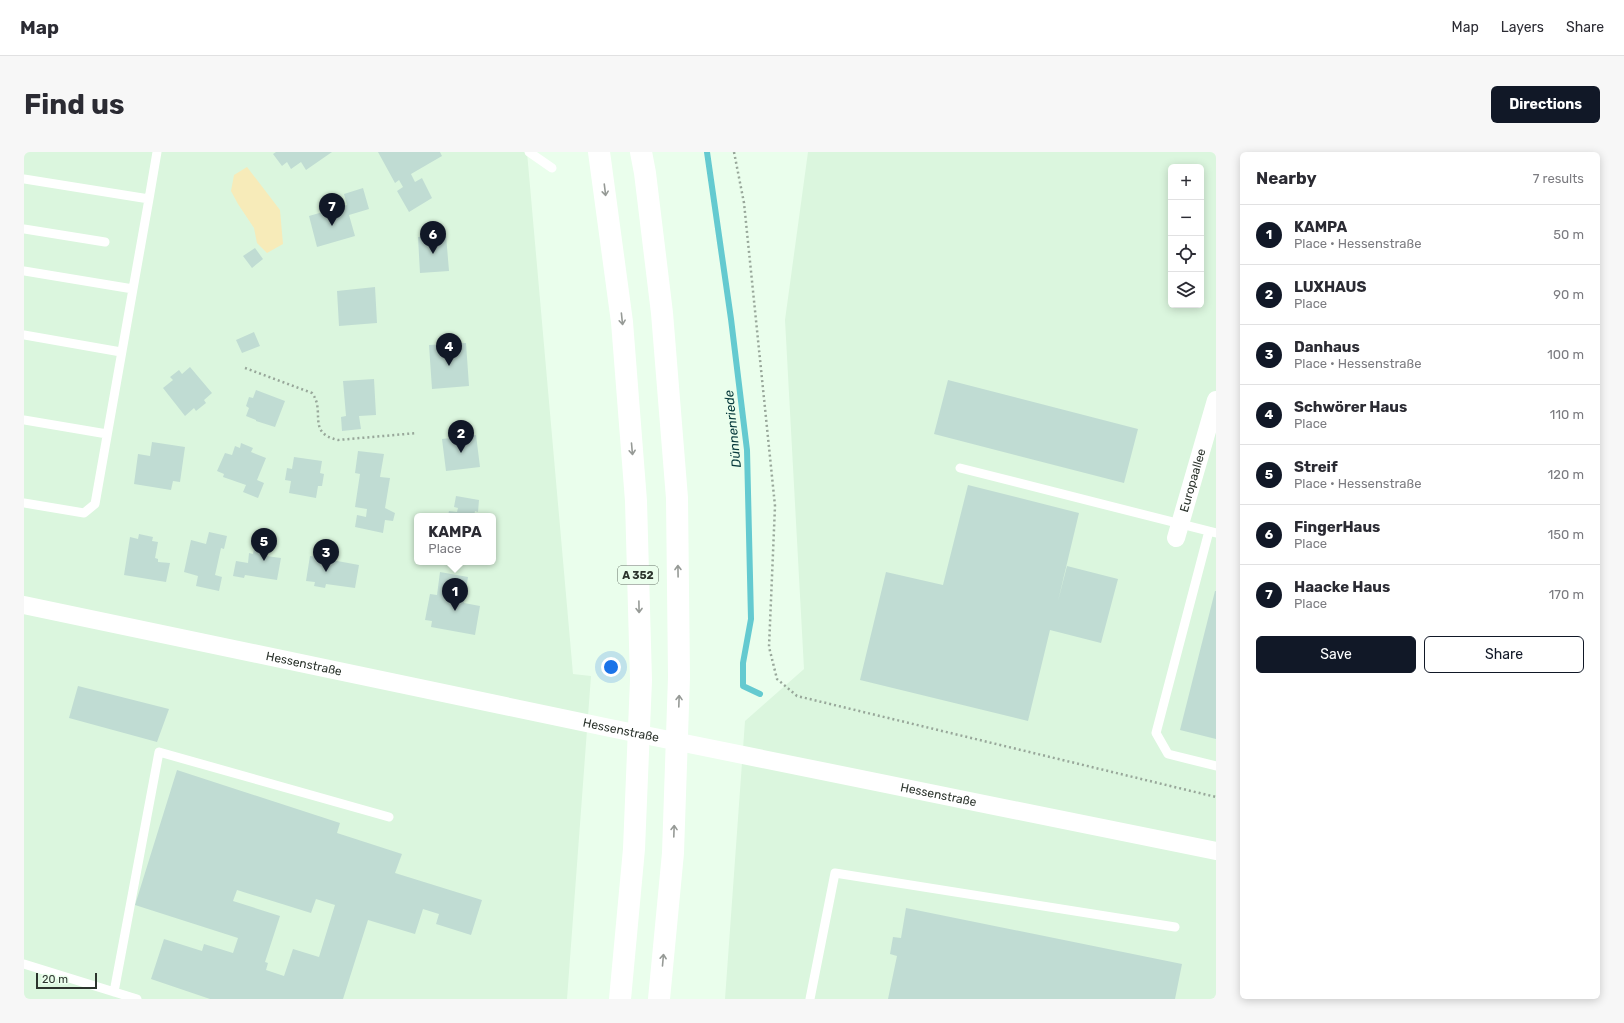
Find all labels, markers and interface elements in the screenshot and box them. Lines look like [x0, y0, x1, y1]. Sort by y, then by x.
text: Map [20, 16, 59, 39]
text: Map [1452, 19, 1479, 36]
text: Layers [1501, 19, 1544, 36]
text: Share [1566, 19, 1604, 36]
button: Directions [1491, 86, 1600, 123]
text: Find us [24, 88, 124, 121]
map controls [1168, 164, 1204, 308]
button: + [1168, 164, 1204, 200]
text: Nearby [1256, 168, 1317, 188]
text: 7 results [1533, 171, 1584, 186]
one-way arrow [602, 184, 609, 197]
pin: 7 [319, 193, 345, 226]
button: − [1168, 200, 1204, 236]
text: KAMPA [1294, 218, 1347, 236]
pin: 6 [420, 221, 446, 254]
text: 1 [1266, 227, 1272, 242]
text: 50 m [1553, 227, 1584, 242]
button: locate [1168, 236, 1204, 272]
text: Place · Hessenstraße [1294, 236, 1421, 251]
button: layers [1168, 272, 1204, 308]
text: LUXHAUS [1294, 278, 1366, 296]
text: 2 [1265, 287, 1273, 302]
text: 90 m [1553, 287, 1584, 302]
text: Place [1294, 296, 1327, 311]
one-way arrow [618, 313, 626, 326]
pin: 4 [436, 333, 462, 366]
text: Danhaus [1294, 338, 1360, 356]
text: 3 [1265, 347, 1273, 362]
text: 100 m [1547, 347, 1584, 362]
text: Place · Hessenstraße [1294, 356, 1421, 371]
water label: Dünnenriede [721, 389, 744, 469]
text: Schwörer Haus [1294, 398, 1407, 416]
text: 4 [1265, 407, 1273, 422]
text: 110 m [1550, 407, 1584, 422]
text: Place [1294, 416, 1327, 431]
pin: 2 [448, 420, 474, 453]
one-way arrow [629, 442, 636, 455]
street label: Europaallee [1177, 447, 1209, 514]
text: Streif [1294, 458, 1338, 476]
text: 5 [1265, 467, 1273, 482]
text: 120 m [1548, 467, 1584, 482]
text: Place · Hessenstraße [1294, 476, 1421, 491]
popup [414, 513, 496, 565]
text: FingerHaus [1294, 518, 1380, 536]
text: KAMPA [428, 523, 482, 541]
text: 6 [1265, 527, 1273, 542]
text: 150 m [1548, 527, 1584, 542]
pin: 5 [251, 528, 277, 561]
text: Place [1294, 536, 1327, 551]
pin: 3 [313, 539, 339, 572]
text: Place [428, 541, 462, 556]
one-way arrow [674, 565, 682, 578]
road number: A 352 [618, 566, 658, 584]
pin: 1 [442, 578, 468, 611]
text: Haacke Haus [1294, 578, 1390, 596]
text: 7 [1265, 587, 1273, 602]
text: 170 m [1549, 587, 1584, 602]
text: Place [1294, 596, 1327, 611]
one-way arrow [635, 600, 643, 613]
button: Save [1256, 636, 1416, 673]
button: Share [1424, 636, 1584, 673]
street label: Hessenstraße [265, 649, 343, 679]
your location [601, 657, 621, 677]
one-way arrow [675, 695, 682, 708]
street label: Hessenstraße [582, 716, 661, 745]
street label: Hessenstraße [899, 780, 978, 809]
one-way arrow [670, 825, 677, 838]
one-way arrow [659, 954, 667, 967]
scale bar [36, 971, 97, 990]
text: 20 m [42, 973, 68, 986]

